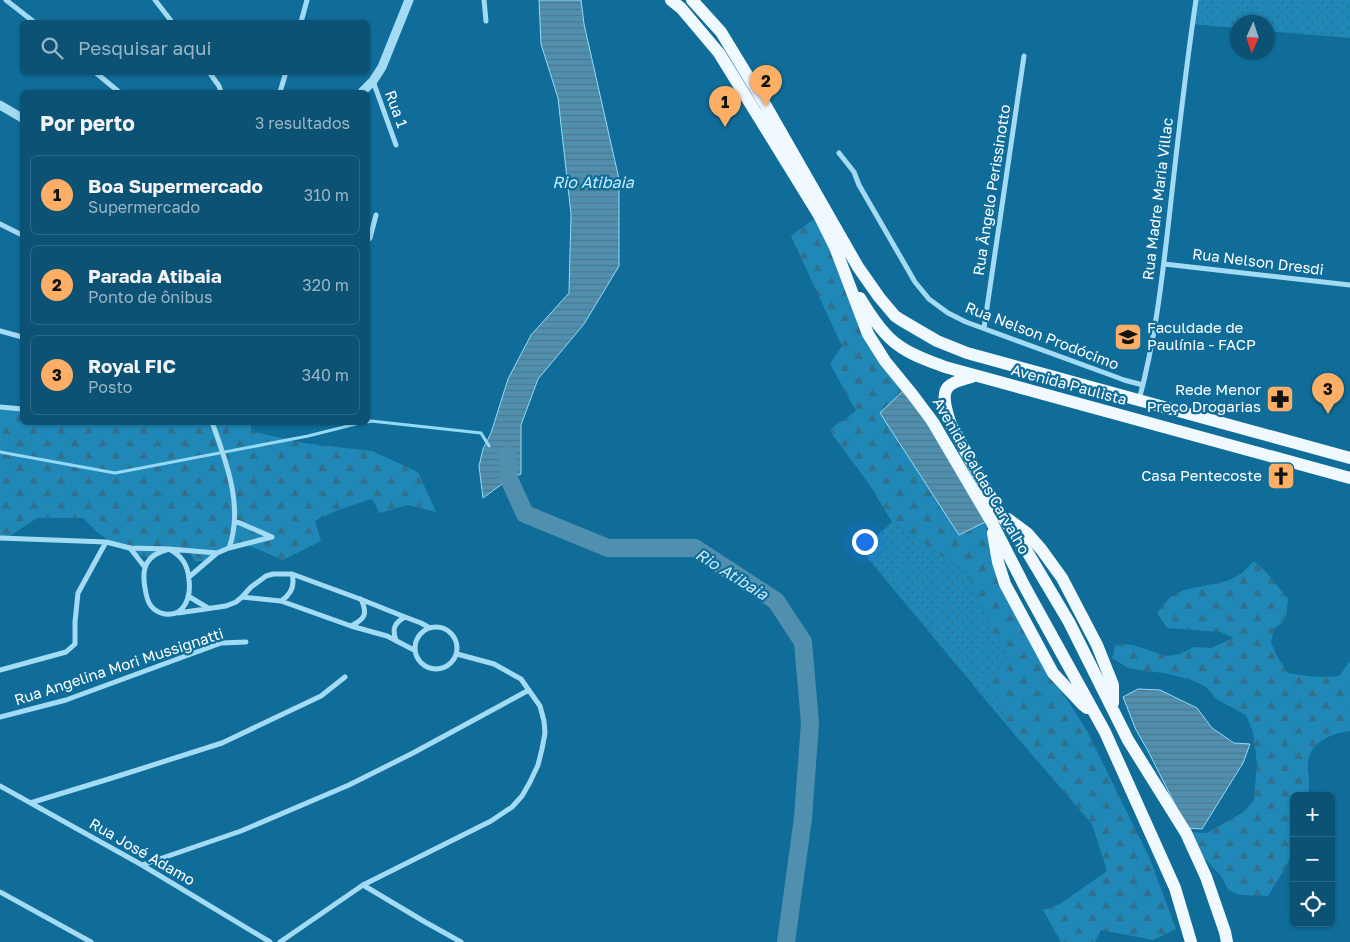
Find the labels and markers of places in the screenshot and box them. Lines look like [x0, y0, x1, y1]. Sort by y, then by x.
pin: 2 [750, 65, 782, 106]
pin: 1 [709, 86, 741, 127]
place label: Faculdade de Paulínia - FACP [1147, 318, 1256, 353]
school or university icon: Faculdade de Paulínia - FACP [1113, 322, 1143, 352]
pin: 3 [1312, 373, 1344, 414]
place label: Rede Menor Preço Drogarias [1147, 380, 1261, 415]
pharmacy icon: Rede Menor Preço Drogarias [1265, 384, 1295, 414]
church icon: Casa Pentecoste [1266, 461, 1296, 491]
place label: Casa Pentecoste [1141, 466, 1262, 484]

